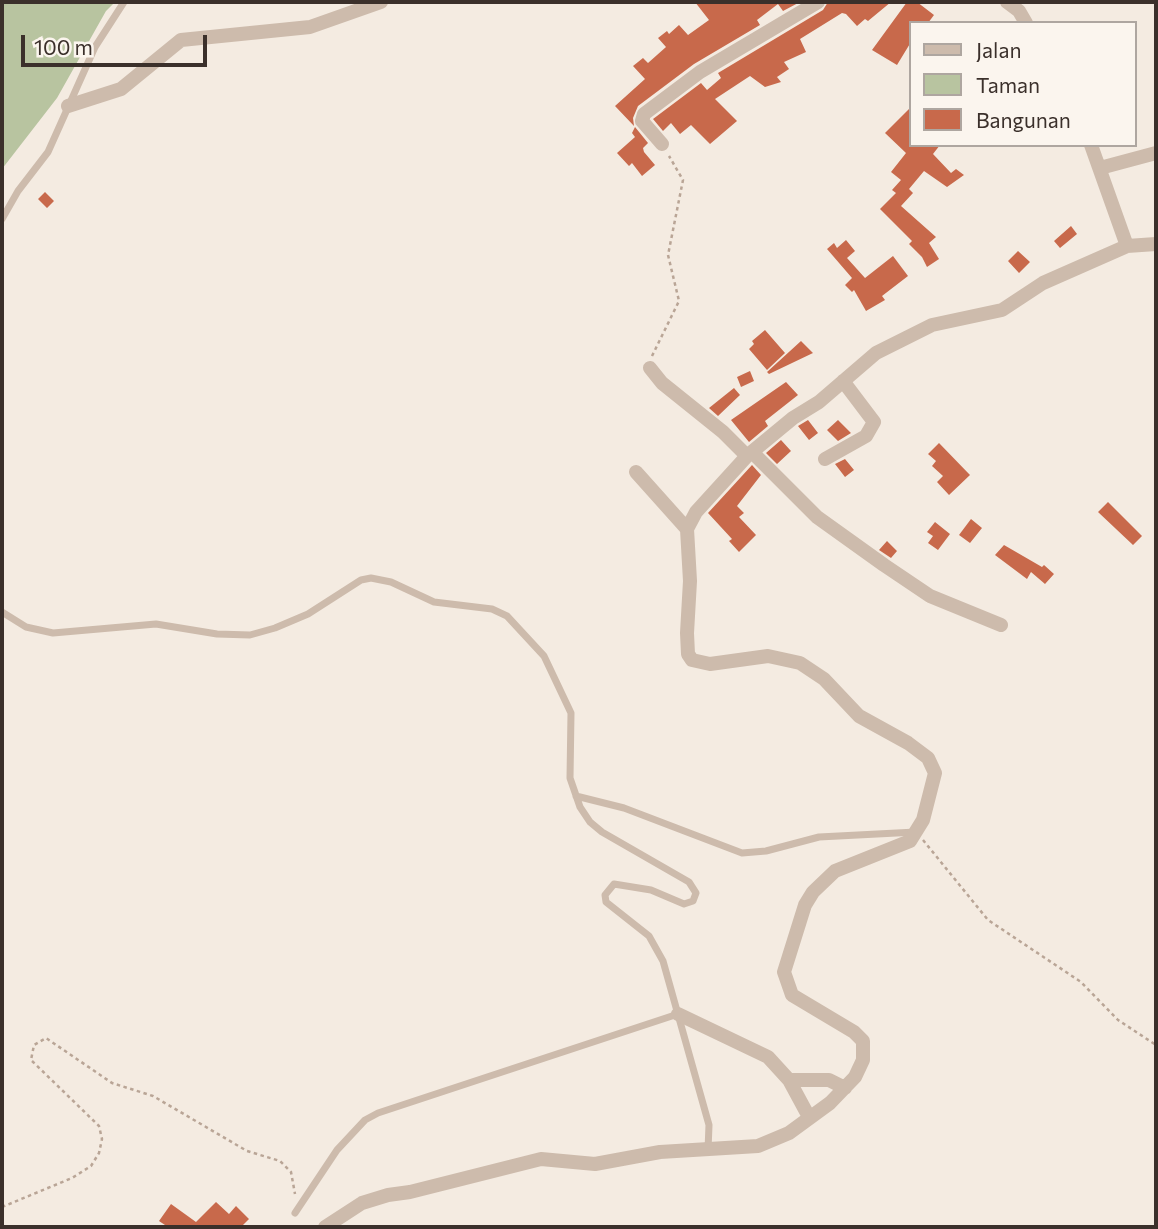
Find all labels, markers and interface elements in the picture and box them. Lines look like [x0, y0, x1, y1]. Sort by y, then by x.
scale bar [24, 21, 210, 65]
legend [909, 21, 1137, 147]
text: 100 m [34, 34, 93, 59]
text: Jalan [976, 37, 1021, 62]
text: Taman [976, 72, 1040, 97]
text: Bangunan [976, 107, 1071, 132]

